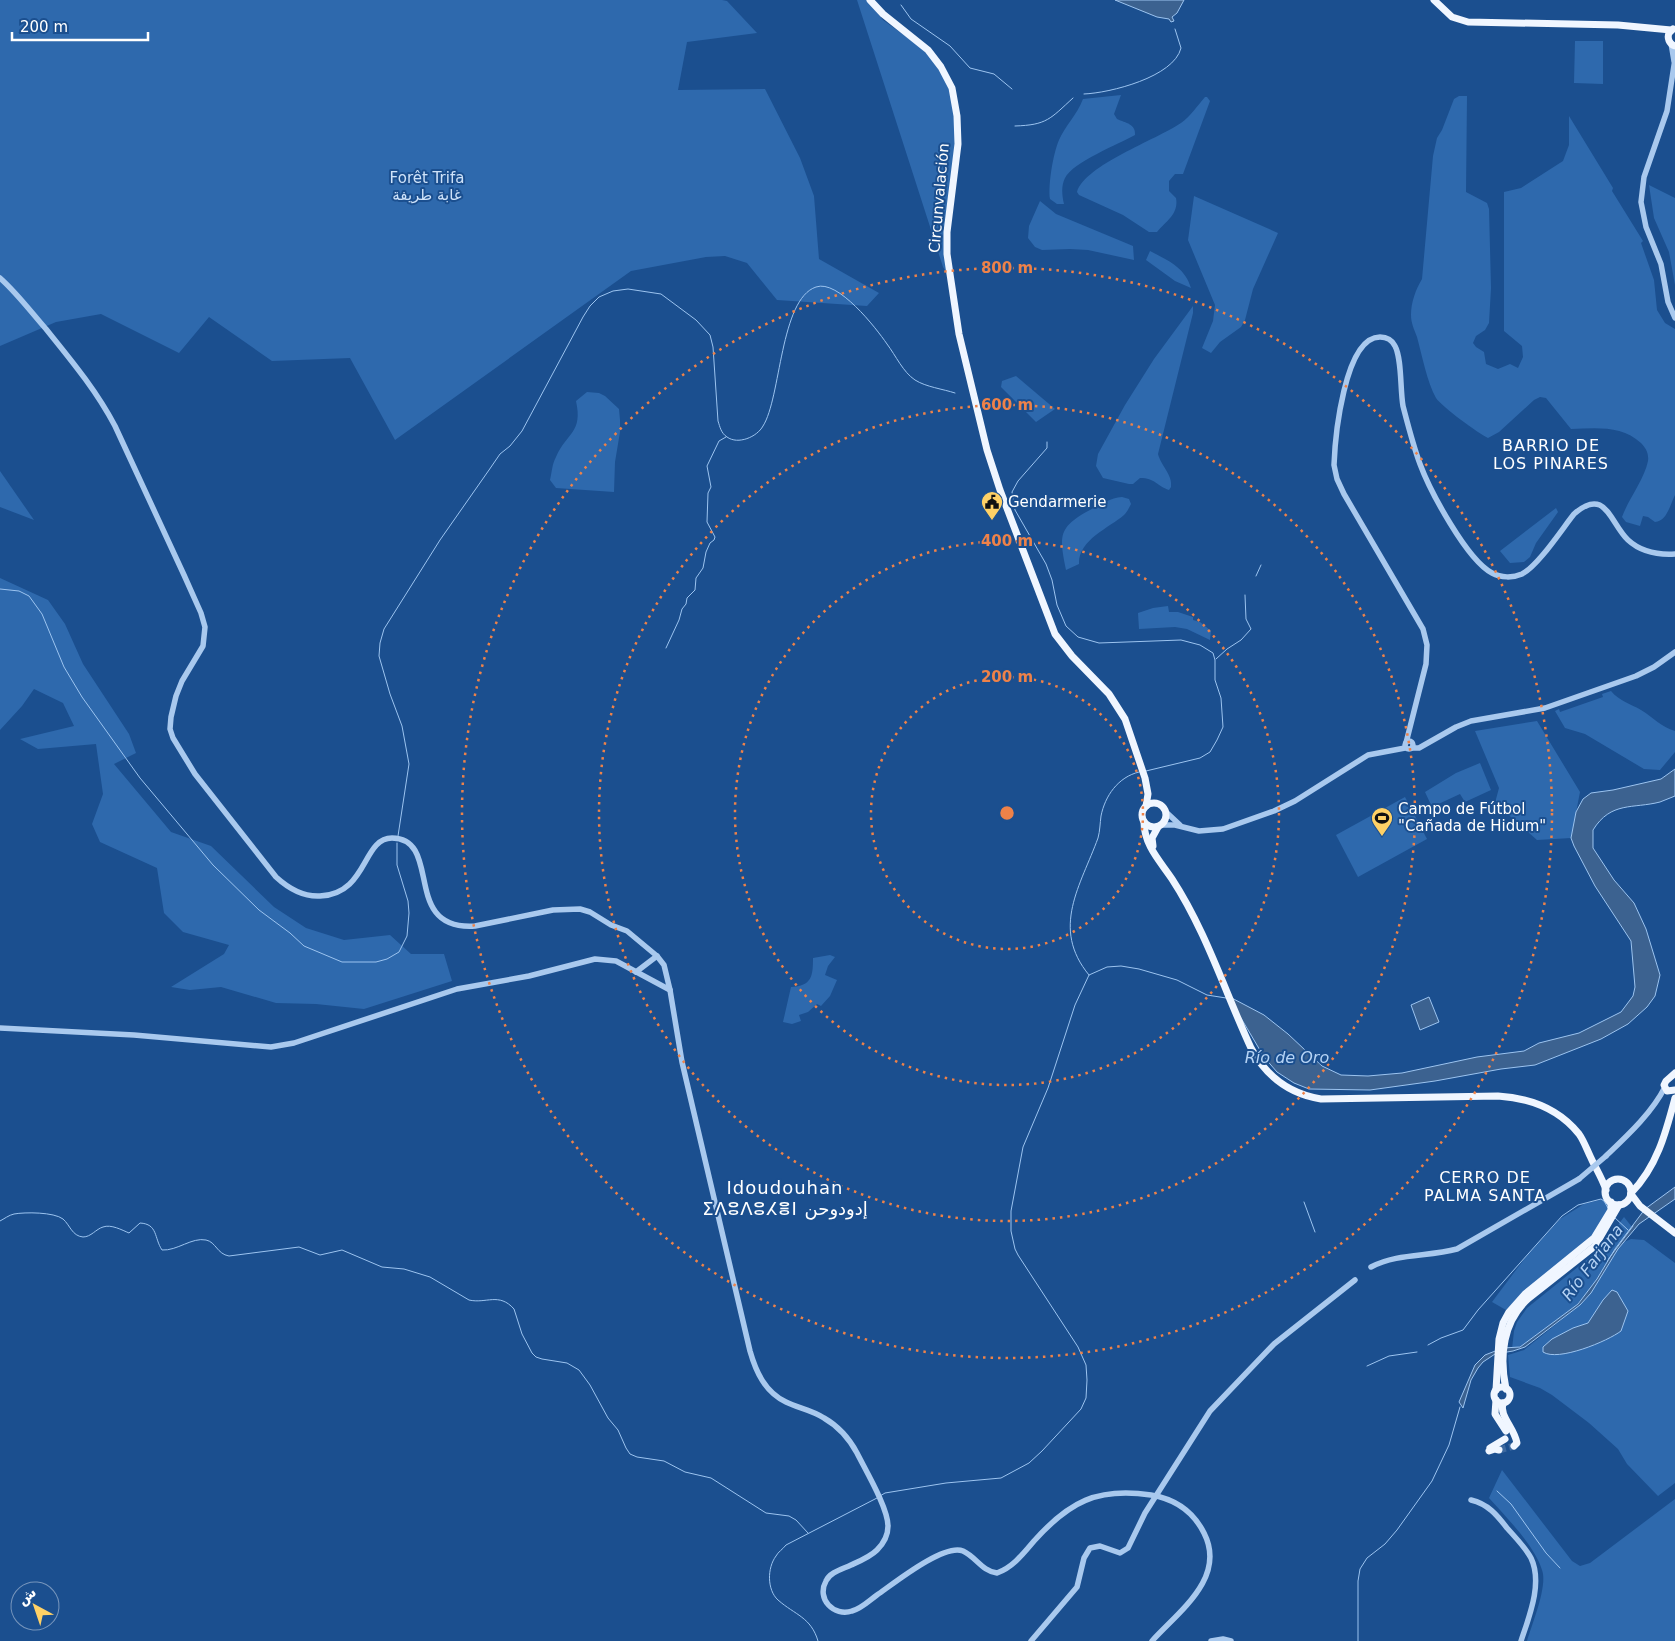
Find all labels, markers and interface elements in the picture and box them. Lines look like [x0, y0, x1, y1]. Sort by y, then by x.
scale bar [12, 10, 149, 42]
text: 200 m [20, 18, 68, 36]
street label: Circunvalación [925, 142, 953, 254]
park label: Forêt Trifa غابة طريفة [390, 169, 464, 204]
text: 800 m [981, 259, 1033, 277]
text: 600 m [981, 396, 1033, 414]
district label: BARRIO DE LOS PINARES [1493, 436, 1609, 473]
public building icon: Gendarmerie [980, 490, 1004, 521]
place label: Gendarmerie [1008, 493, 1106, 511]
text: 400 m [981, 532, 1033, 550]
text: 200 m [981, 668, 1033, 686]
place label: Campo de Fútbol "Cañada de Hidum" [1398, 800, 1546, 835]
centre of rings [998, 804, 1016, 822]
sports icon: Campo de Fútbol "Cañada de Hidum" [1370, 806, 1394, 837]
water label: Río de Oro [1245, 1048, 1329, 1067]
district label: CERRO DE PALMA SANTA [1424, 1168, 1546, 1205]
district label: Idoudouhan ⵉⴷⵓⴷⵓⵃⴻⵏ إدودوحن [702, 1177, 868, 1220]
water label: Río Farjana [1558, 1221, 1627, 1304]
north arrow [10, 1581, 60, 1631]
text: ش [14, 1584, 39, 1608]

